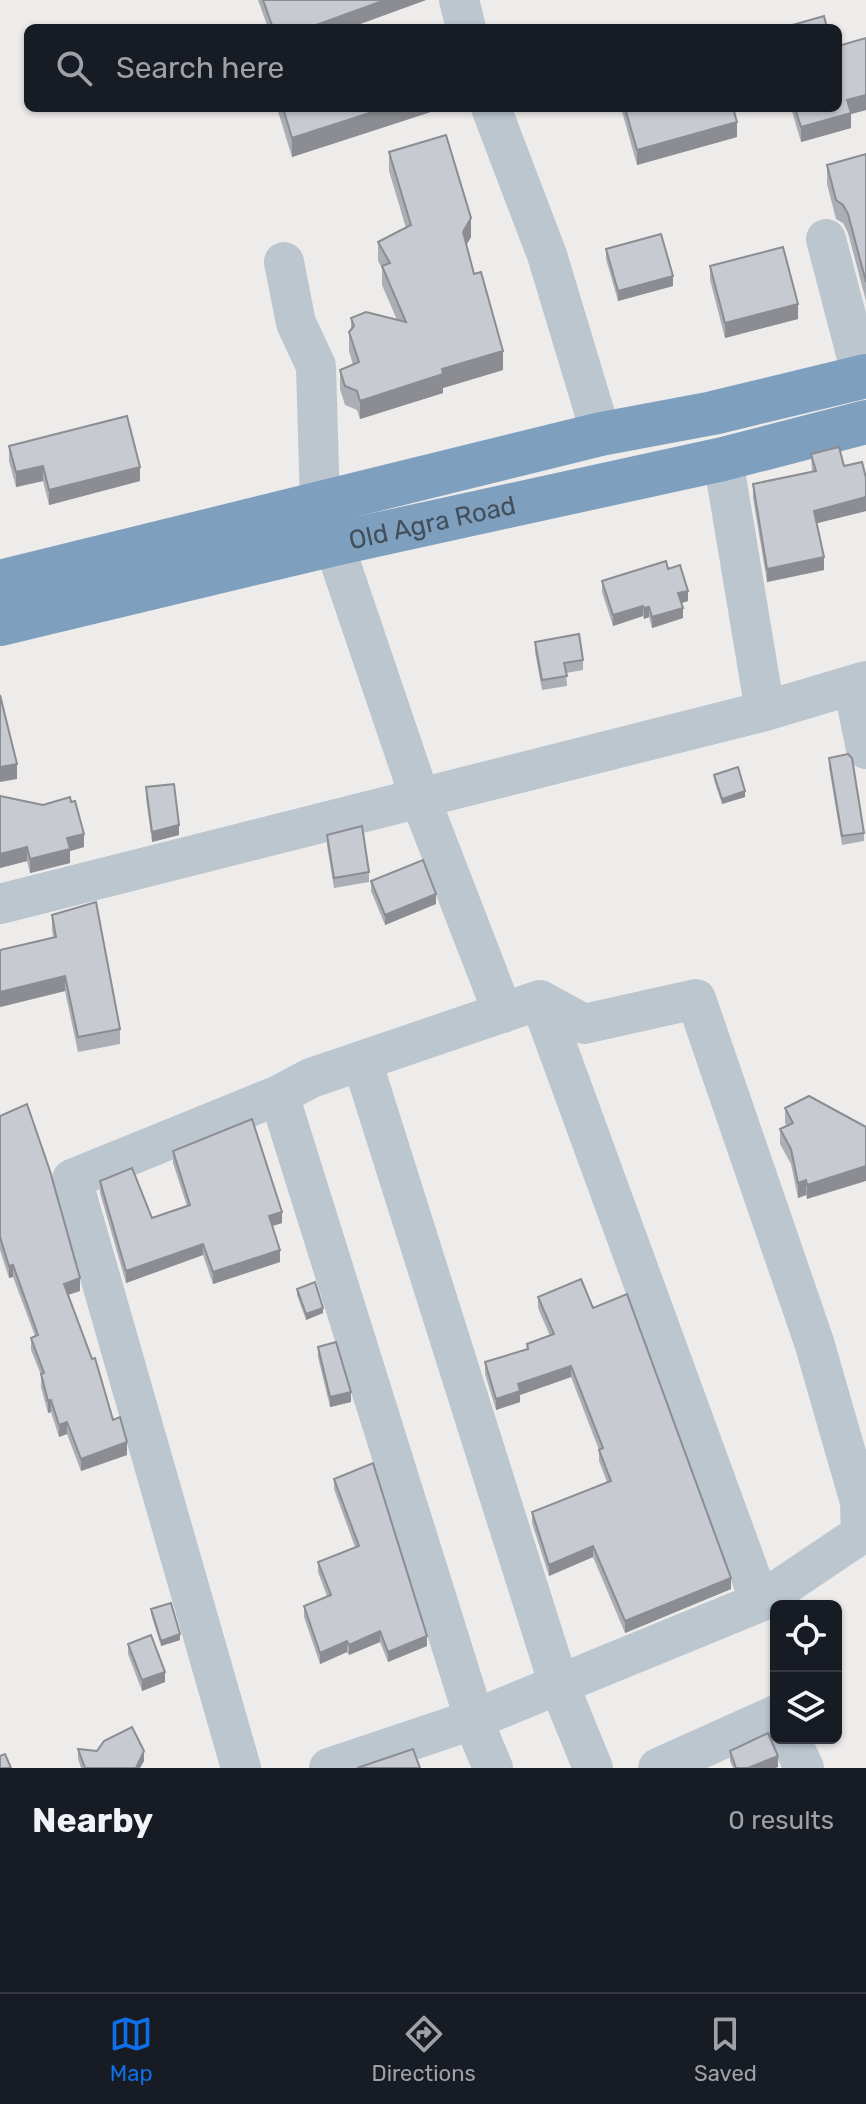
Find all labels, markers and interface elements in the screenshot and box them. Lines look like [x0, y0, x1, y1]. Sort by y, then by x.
search box [24, 24, 842, 112]
icon: search [52, 46, 96, 90]
text: Search here [116, 50, 284, 86]
street label: Old Agra Road [346, 489, 519, 556]
map controls [770, 1600, 842, 1744]
button: locate [770, 1600, 842, 1672]
button: layers [770, 1672, 842, 1744]
text: Nearby [32, 1800, 153, 1841]
text: 0 results [728, 1805, 834, 1836]
tab: Map [109, 2012, 153, 2087]
tab: Directions [371, 2012, 476, 2087]
tab: Saved [694, 2012, 757, 2087]

